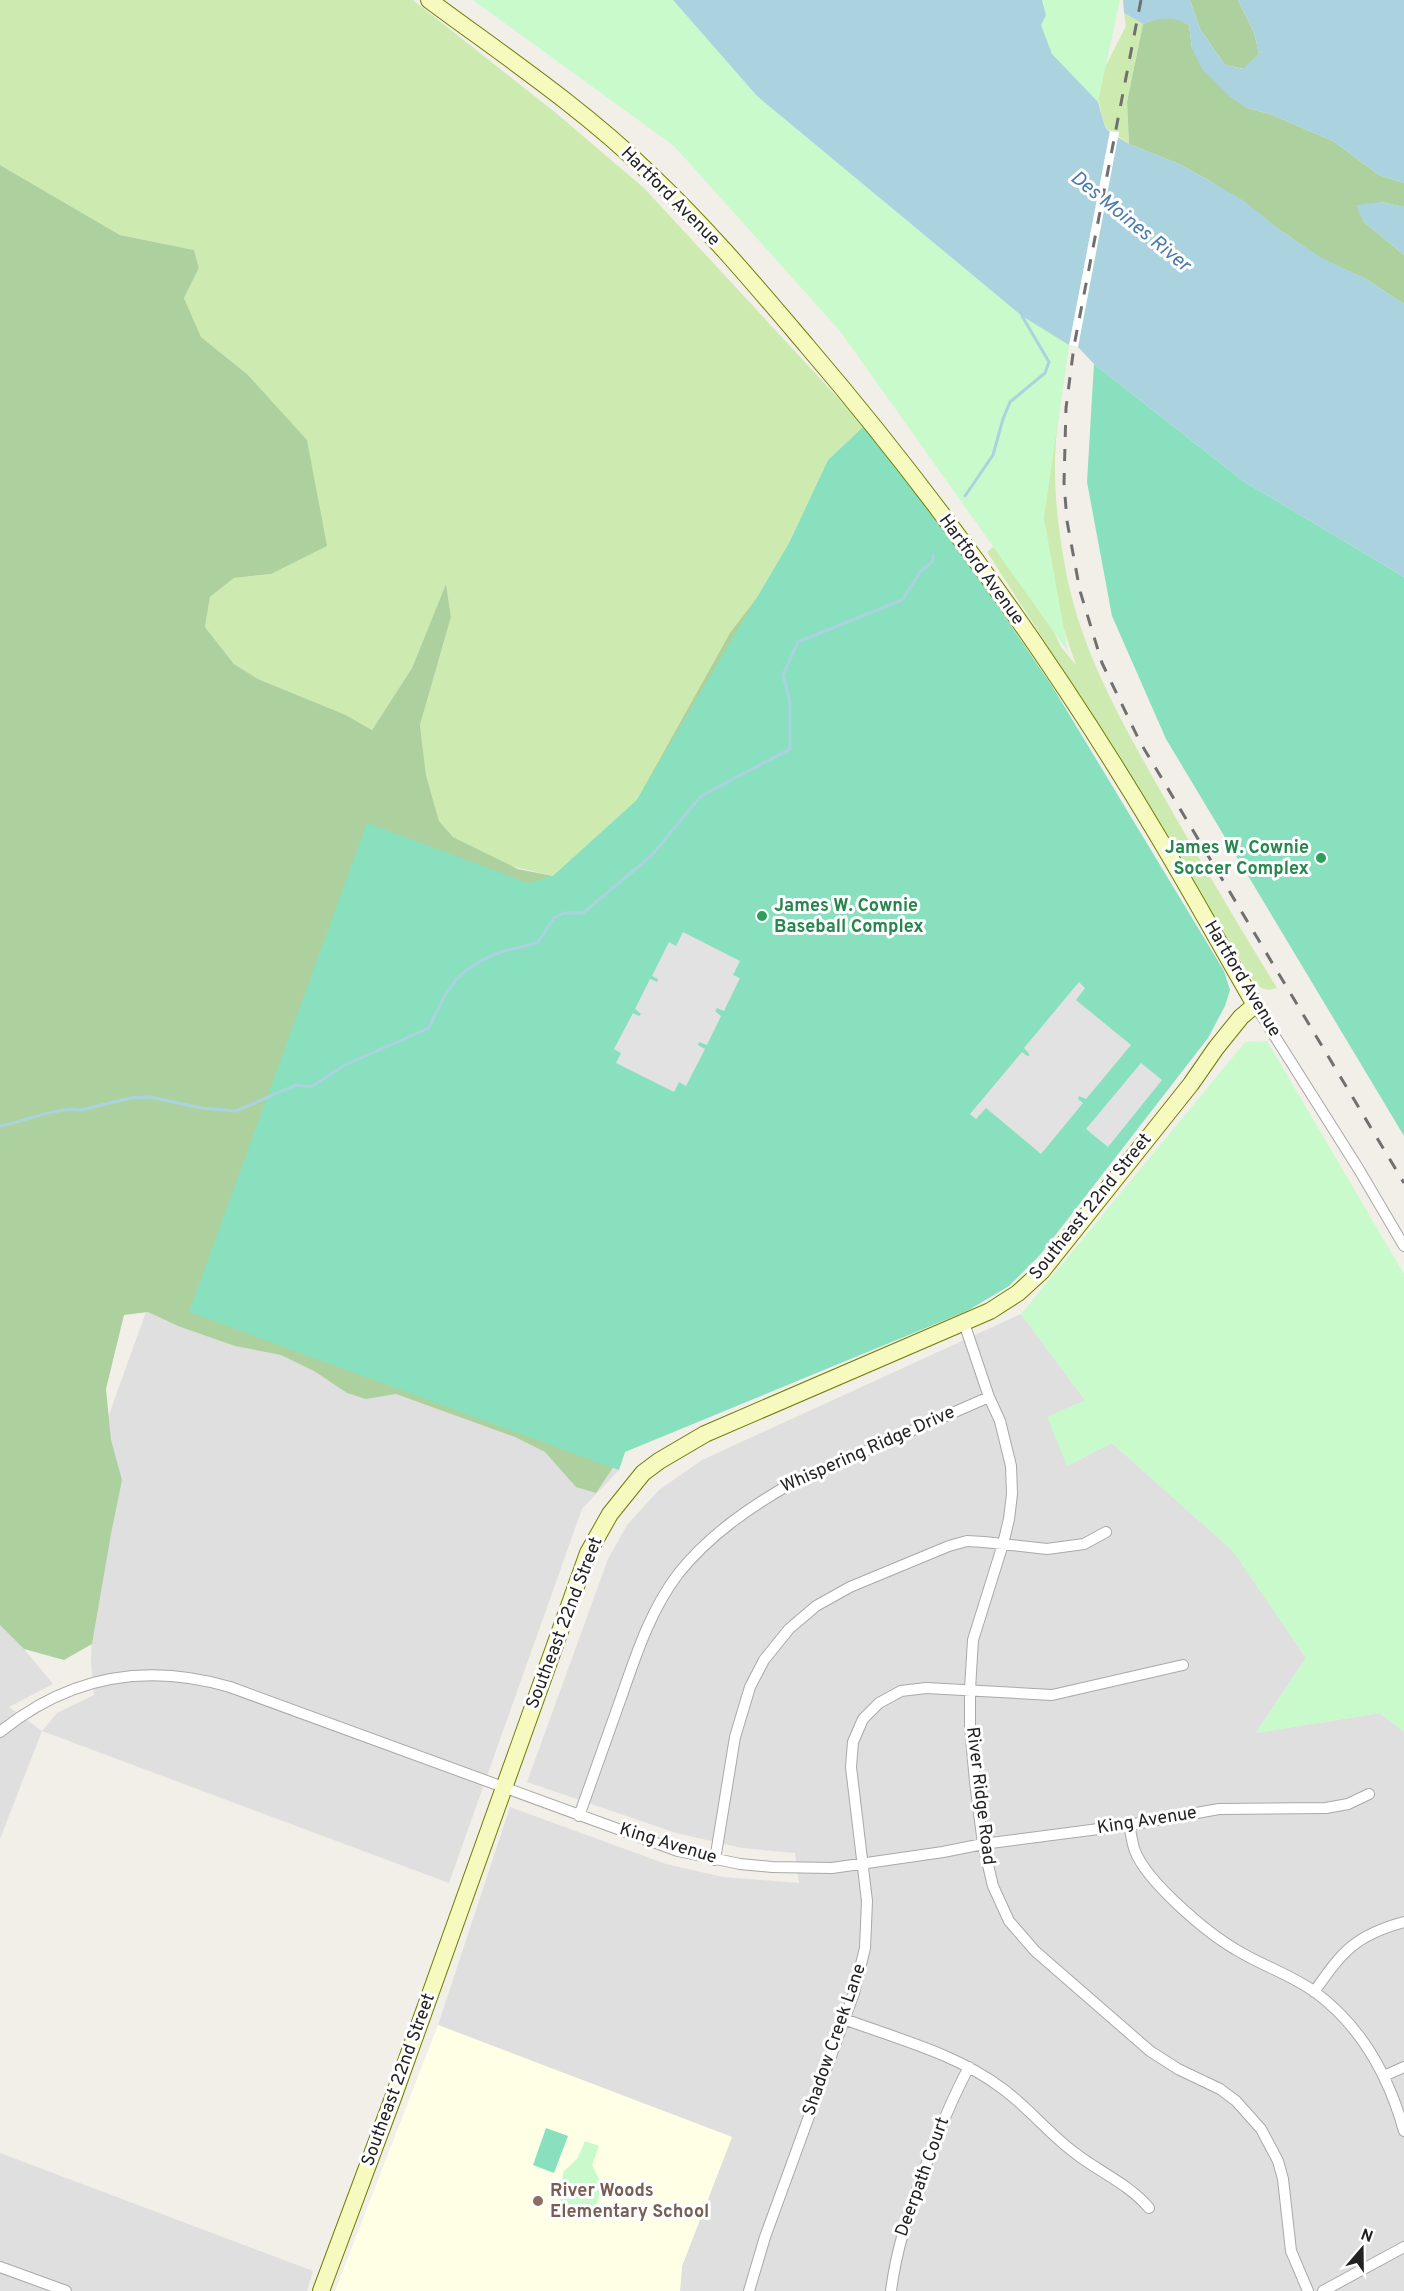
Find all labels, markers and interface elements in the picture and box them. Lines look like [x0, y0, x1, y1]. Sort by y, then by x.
street label: Hartford Avenue [615, 142, 725, 252]
water label: Des Moines River [1064, 165, 1197, 279]
street label: Hartford Avenue [933, 510, 1029, 630]
place label: James W. Cownie Soccer Complex [1165, 837, 1309, 881]
marker: James W. Cownie Soccer Complex [1314, 851, 1328, 865]
place label: James W. Cownie Baseball Complex [774, 895, 924, 939]
marker: James W. Cownie Baseball Complex [755, 909, 769, 923]
street label: Hartford Avenue [1198, 917, 1286, 1041]
street label: Southeast 22nd Street [1025, 1129, 1157, 1285]
street label: Whispering Ridge Drive [777, 1401, 959, 1499]
street label: Southeast 22nd Street [522, 1534, 608, 1712]
street label: River Ridge Road [960, 1726, 1000, 1866]
street label: King Avenue [1095, 1802, 1199, 1840]
street label: King Avenue [616, 1818, 720, 1870]
street label: Shadow Creek Lane [798, 1961, 872, 2119]
street label: Southeast 22nd Street [357, 1990, 441, 2170]
street label: Deerpath Court [891, 2114, 955, 2240]
place label: River Woods Elementary School [550, 2180, 709, 2224]
marker: River Woods Elementary School [531, 2194, 545, 2208]
north arrow [1332, 2219, 1392, 2279]
text: N [1358, 2225, 1375, 2248]

